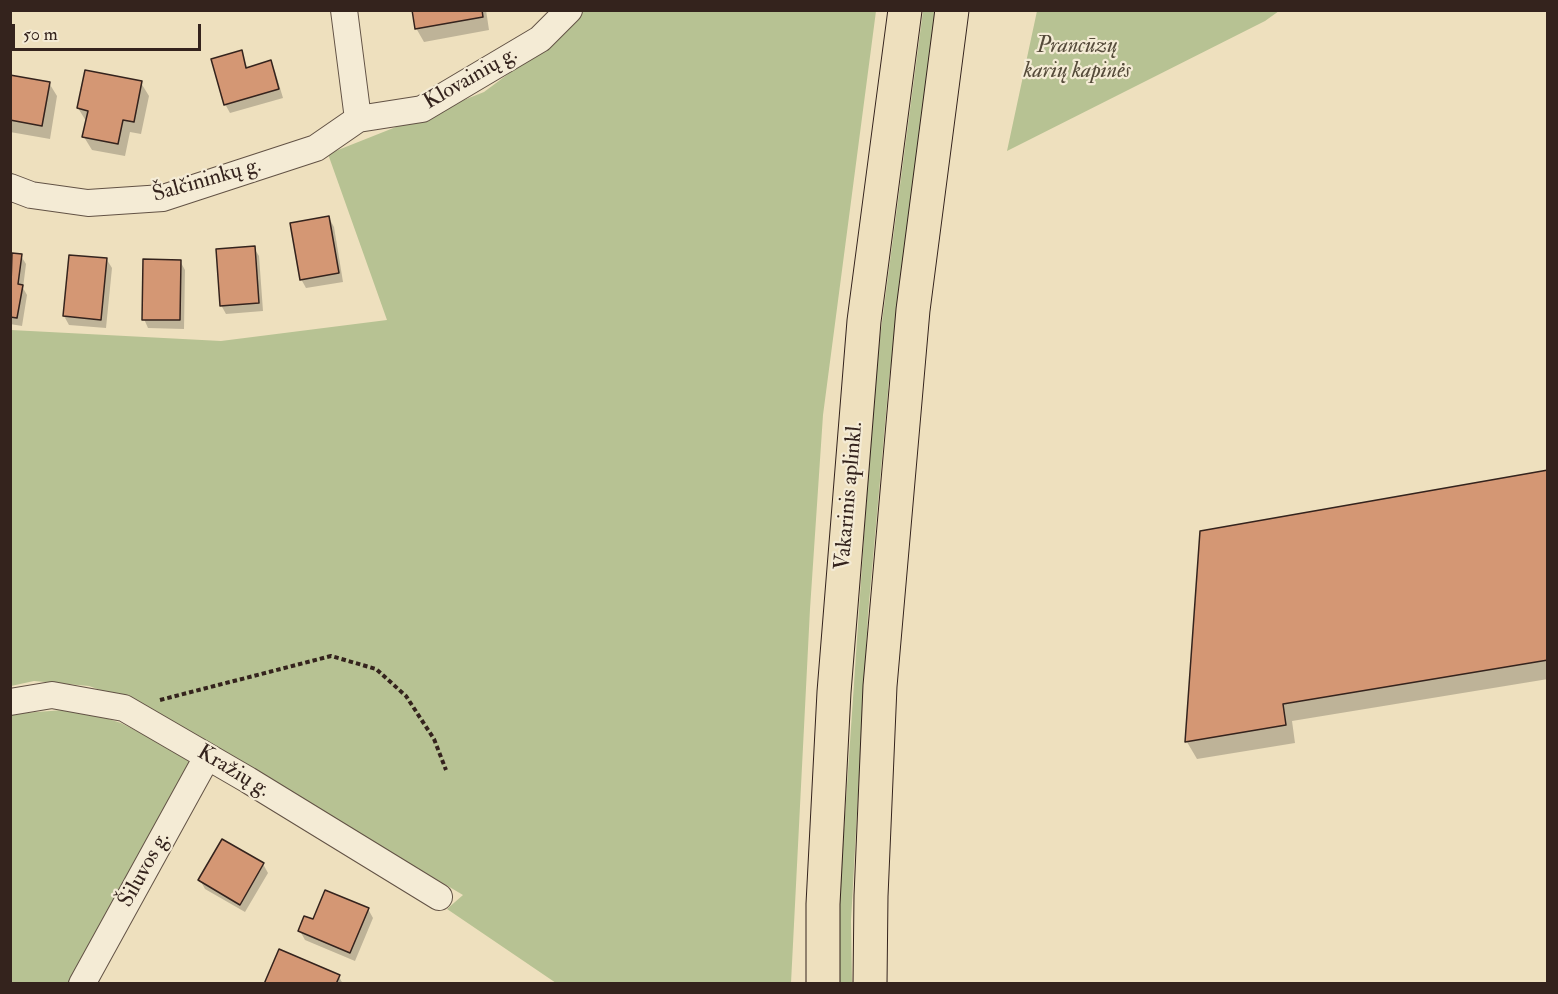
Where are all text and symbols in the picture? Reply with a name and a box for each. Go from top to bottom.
scale bar [15,12,204,50]
text: 50 m [23,23,58,46]
park label: Prancūzų karių kapinės [1023,34,1131,86]
street label: Klovainių g. [420,42,522,116]
street label: Šalčininkų g. [150,153,264,209]
street label: Vakarinis aplinkl. [830,421,870,571]
street label: Kražių g. [192,740,274,804]
street label: Šiluvos g. [114,828,176,912]

